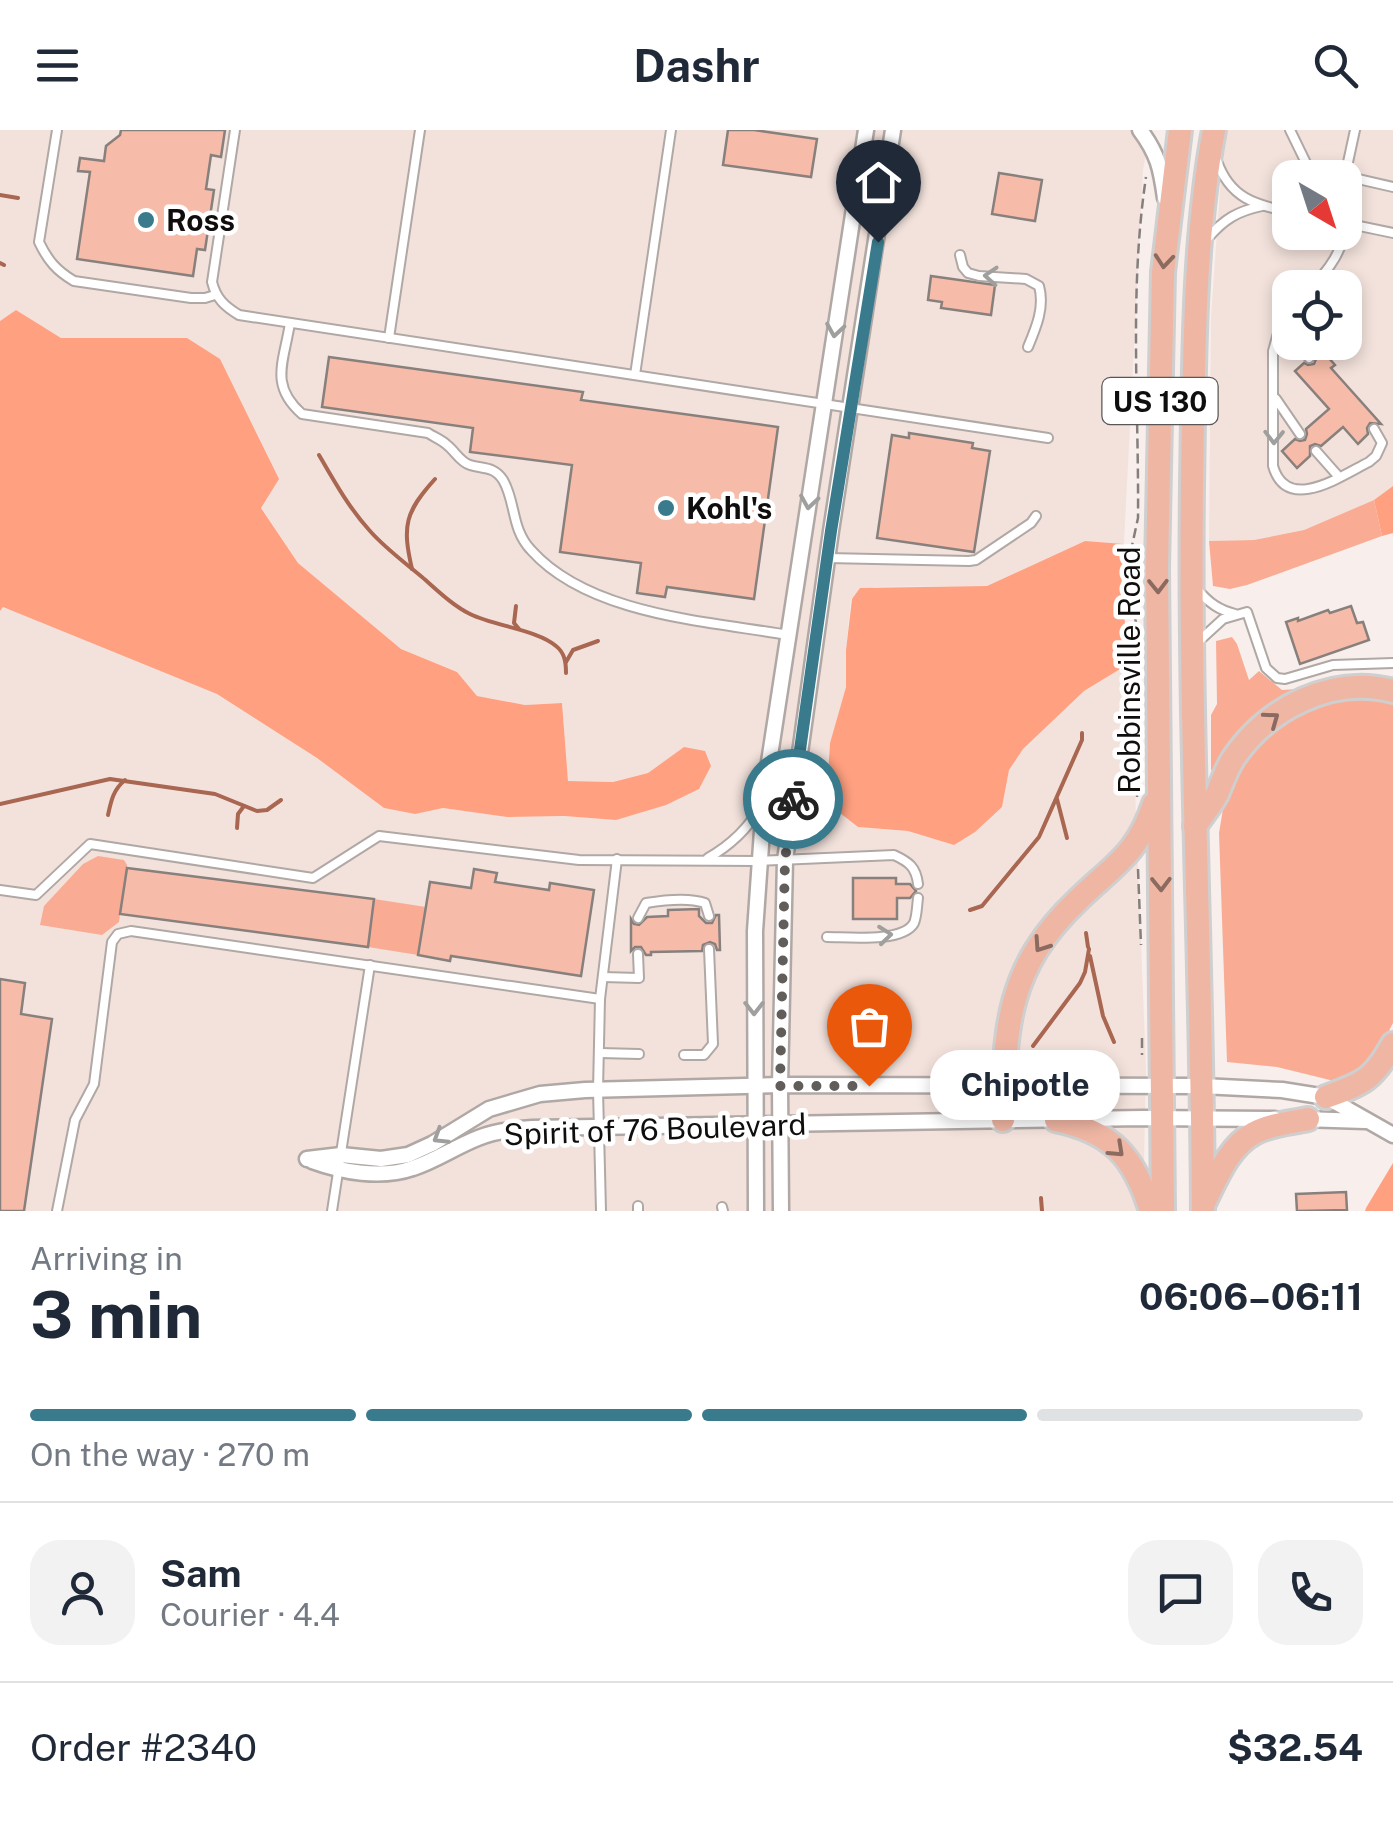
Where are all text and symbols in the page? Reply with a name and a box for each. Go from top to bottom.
icon: menu [30,38,85,93]
icon: search [1308,38,1363,93]
text: Dashr [633,39,760,92]
pin [836,140,921,243]
icon: home [851,155,906,210]
north arrow [1272,160,1362,250]
map controls [1272,160,1362,360]
place label: Ross [166,202,235,238]
marker: Ross [135,209,157,231]
one-way arrow [1154,254,1176,270]
one-way arrow [983,266,999,287]
button: locate [1272,270,1362,360]
one-way arrow [826,322,847,339]
road number: US 130 [1102,378,1218,424]
one-way arrow [1263,429,1284,445]
place label: Kohl's [686,490,772,526]
one-way arrow [799,493,820,510]
marker: Kohl's [655,497,677,519]
street label: Robbinsville Road [1111,546,1147,794]
one-way arrow [1147,579,1168,595]
one-way arrow [1261,713,1280,732]
courier [743,749,843,849]
icon: bike [766,772,821,827]
one-way arrow [1150,876,1172,892]
one-way arrow [877,925,893,946]
one-way arrow [1035,934,1053,953]
pin [827,984,912,1087]
icon: bag [842,999,897,1054]
one-way arrow [743,1002,765,1017]
callout: Chipotle [929,1051,1119,1121]
text: Chipotle [960,1066,1090,1103]
street label: Spirit of 76 Boulevard [503,1106,807,1152]
one-way arrow [433,1125,451,1144]
one-way arrow [1106,1139,1124,1157]
text: Arriving in [30,1240,183,1277]
text: 06:06–06:11 [1139,1274,1363,1319]
text: 3 min [30,1276,202,1353]
text: On the way · 270 m [30,1436,310,1473]
button: person [30,1540,135,1645]
button: chat [1128,1540,1233,1645]
button: phone [1258,1540,1363,1645]
text: Sam [160,1551,242,1596]
text: Courier · 4.4 [160,1596,340,1633]
text: Order #2340 [30,1725,257,1770]
text: $32.54 [1227,1725,1363,1770]

